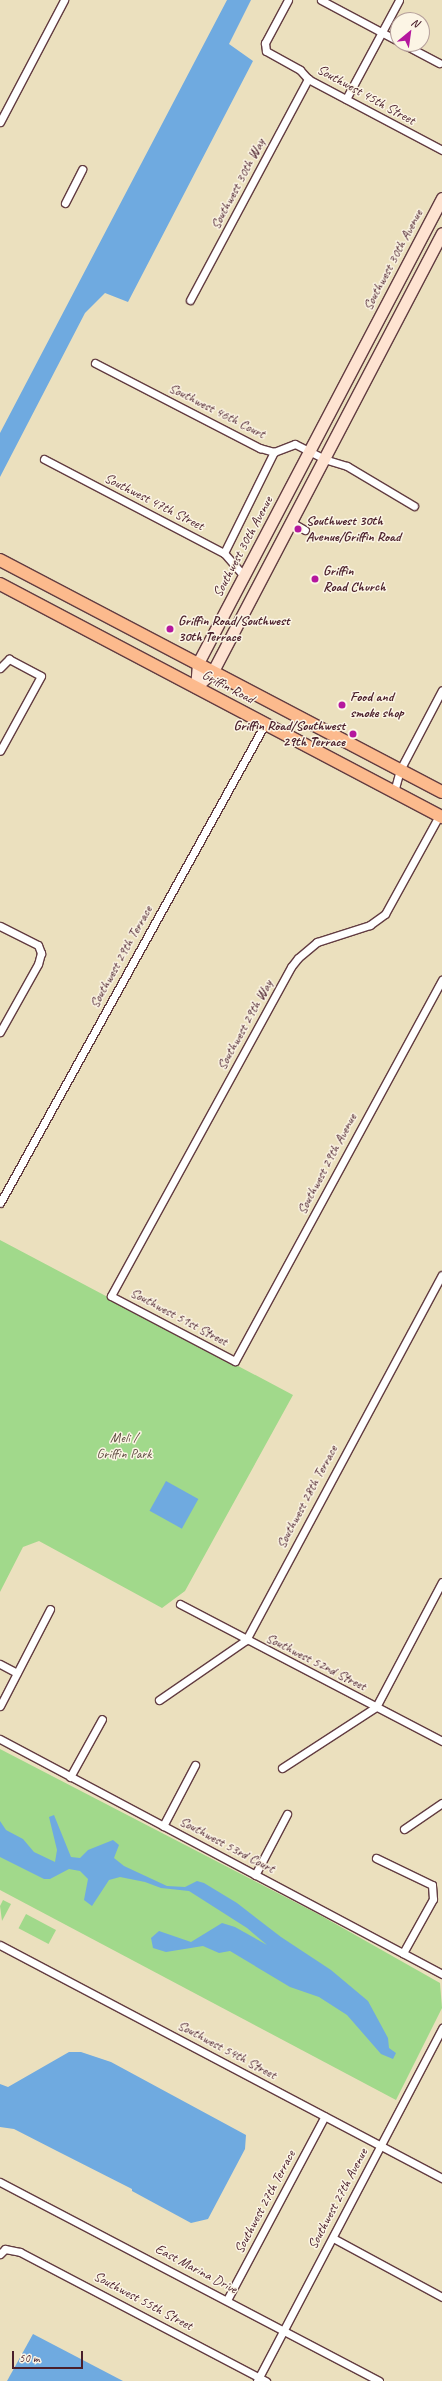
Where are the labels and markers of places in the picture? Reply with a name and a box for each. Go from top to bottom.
place label: Southwest 30th Avenue/Griffin Road [306,513,401,546]
marker: Southwest 30th Avenue/Griffin Road [293,524,303,534]
place label: Griffin Road Church [323,563,386,596]
marker: Griffin Road Church [310,574,320,584]
place label: Griffin Road/Southwest 30th Terrace [178,613,290,646]
marker: Griffin Road/Southwest 30th Terrace [165,624,175,634]
place label: Food and smoke shop [350,689,404,722]
marker: Food and smoke shop [337,700,347,710]
place label: Griffin Road/Southwest 29th Terrace [233,718,345,750]
marker: Griffin Road/Southwest 29th Terrace [348,729,358,739]

